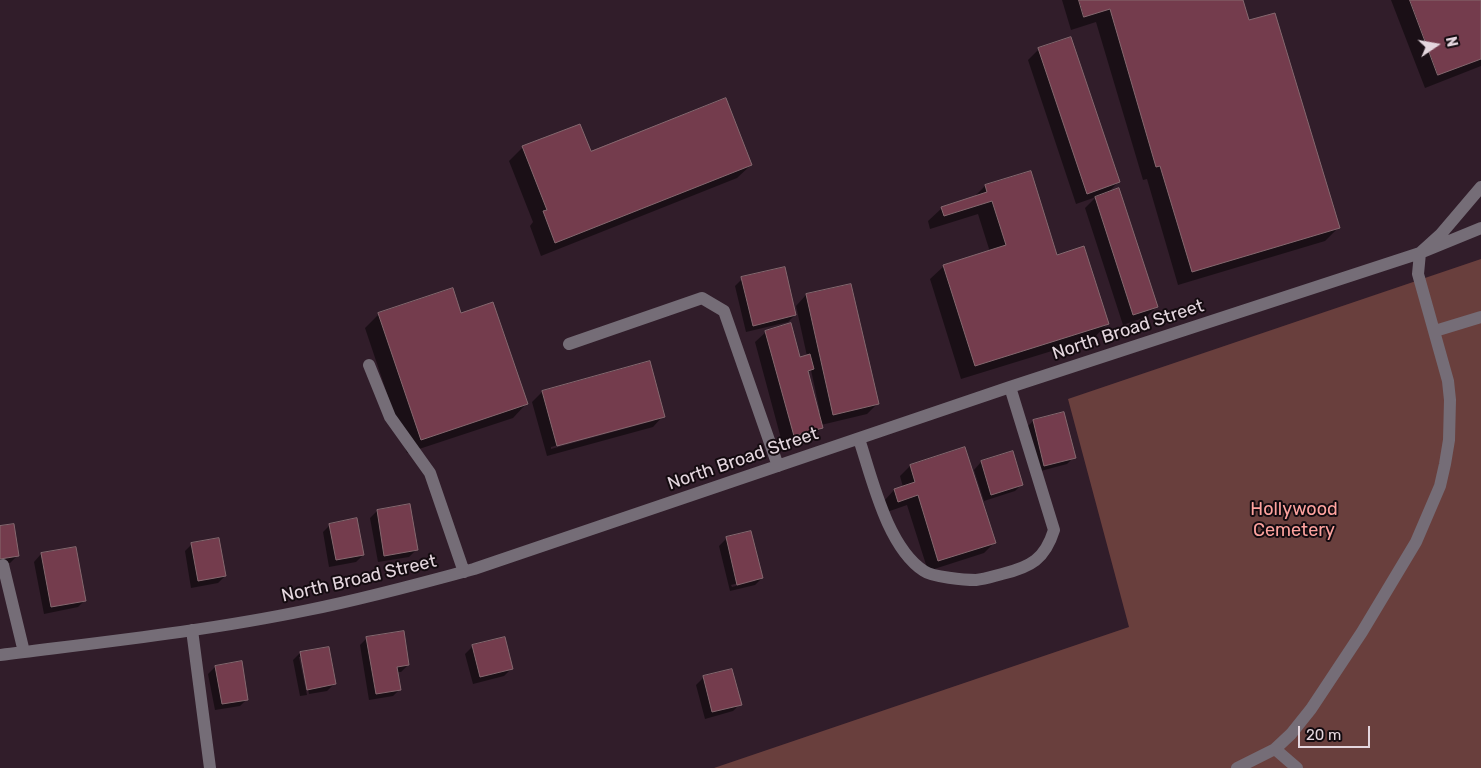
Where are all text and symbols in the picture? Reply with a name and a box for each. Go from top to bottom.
north arrow [1411,20,1461,70]
text: N [1442,35,1461,48]
street label: North Broad Street [1049,295,1207,365]
street label: North Broad Street [665,423,821,495]
park label: Hollywood Cemetery [1250,499,1338,542]
street label: North Broad Street [279,551,439,607]
scale bar [1301,716,1374,748]
text: 20 m [1306,726,1341,744]

